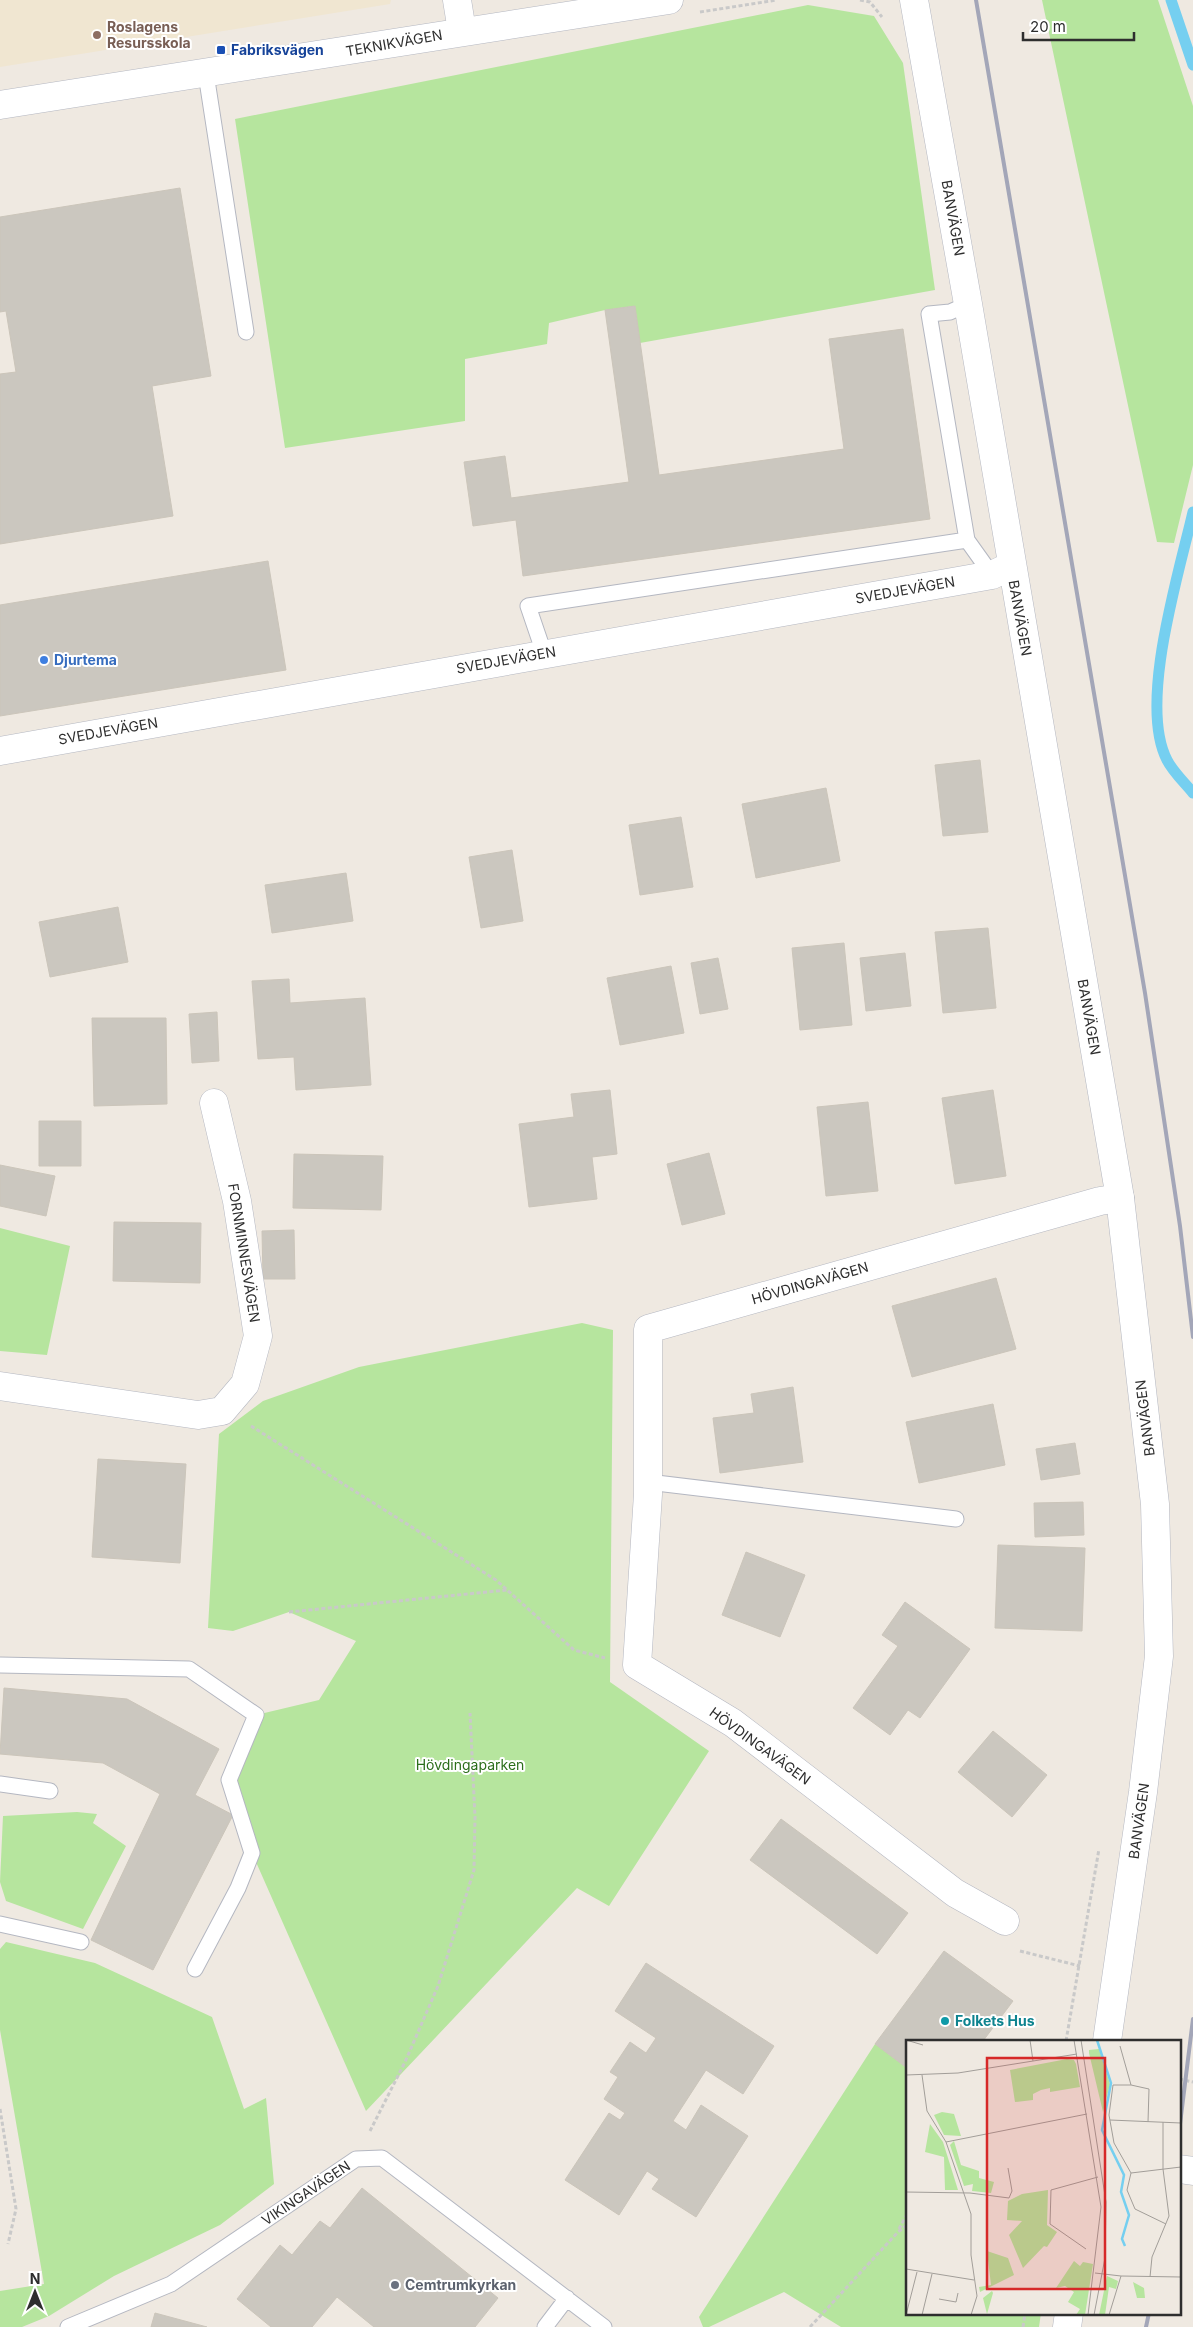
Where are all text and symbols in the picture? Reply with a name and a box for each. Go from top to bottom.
scale bar [1023,10,1134,42]
text: 20 m [1030,17,1066,36]
place label: Roslagens Resursskola [107,18,191,51]
street label: TEKNIKVÄGEN [344,26,444,59]
marker: Roslagens Resursskola [91,29,103,41]
place label: Fabriksvägen [231,41,324,58]
marker: Fabriksvägen [215,44,227,56]
street label: BANVÄGEN [938,179,969,257]
street label: SVEDJEVÄGEN [854,572,956,607]
street label: BANVÄGEN [1005,579,1036,657]
street label: SVEDJEVÄGEN [455,642,557,677]
place label: Djurtema [54,651,117,668]
marker: Djurtema [38,654,50,666]
street label: SVEDJEVÄGEN [57,713,159,748]
street label: BANVÄGEN [1074,978,1105,1056]
street label: FORNMINNESVÄGEN [225,1182,264,1324]
street label: HÖVDINGAVÄGEN [749,1258,870,1307]
street label: BANVÄGEN [1131,1379,1158,1457]
street label: HÖVDINGAVÄGEN [706,1703,814,1788]
park label: Hövdingaparken [416,1756,524,1773]
street label: BANVÄGEN [1125,1782,1152,1860]
place label: Folkets Hus [955,2012,1035,2029]
marker: Folkets Hus [939,2015,951,2027]
inset map [906,2040,1180,2314]
street label: VIKINGAVÄGEN [258,2157,353,2229]
north arrow [10,2267,60,2317]
text: N [30,2270,40,2287]
place label: Cemtrumkyrkan [405,2276,516,2293]
marker: Cemtrumkyrkan [389,2279,401,2291]

